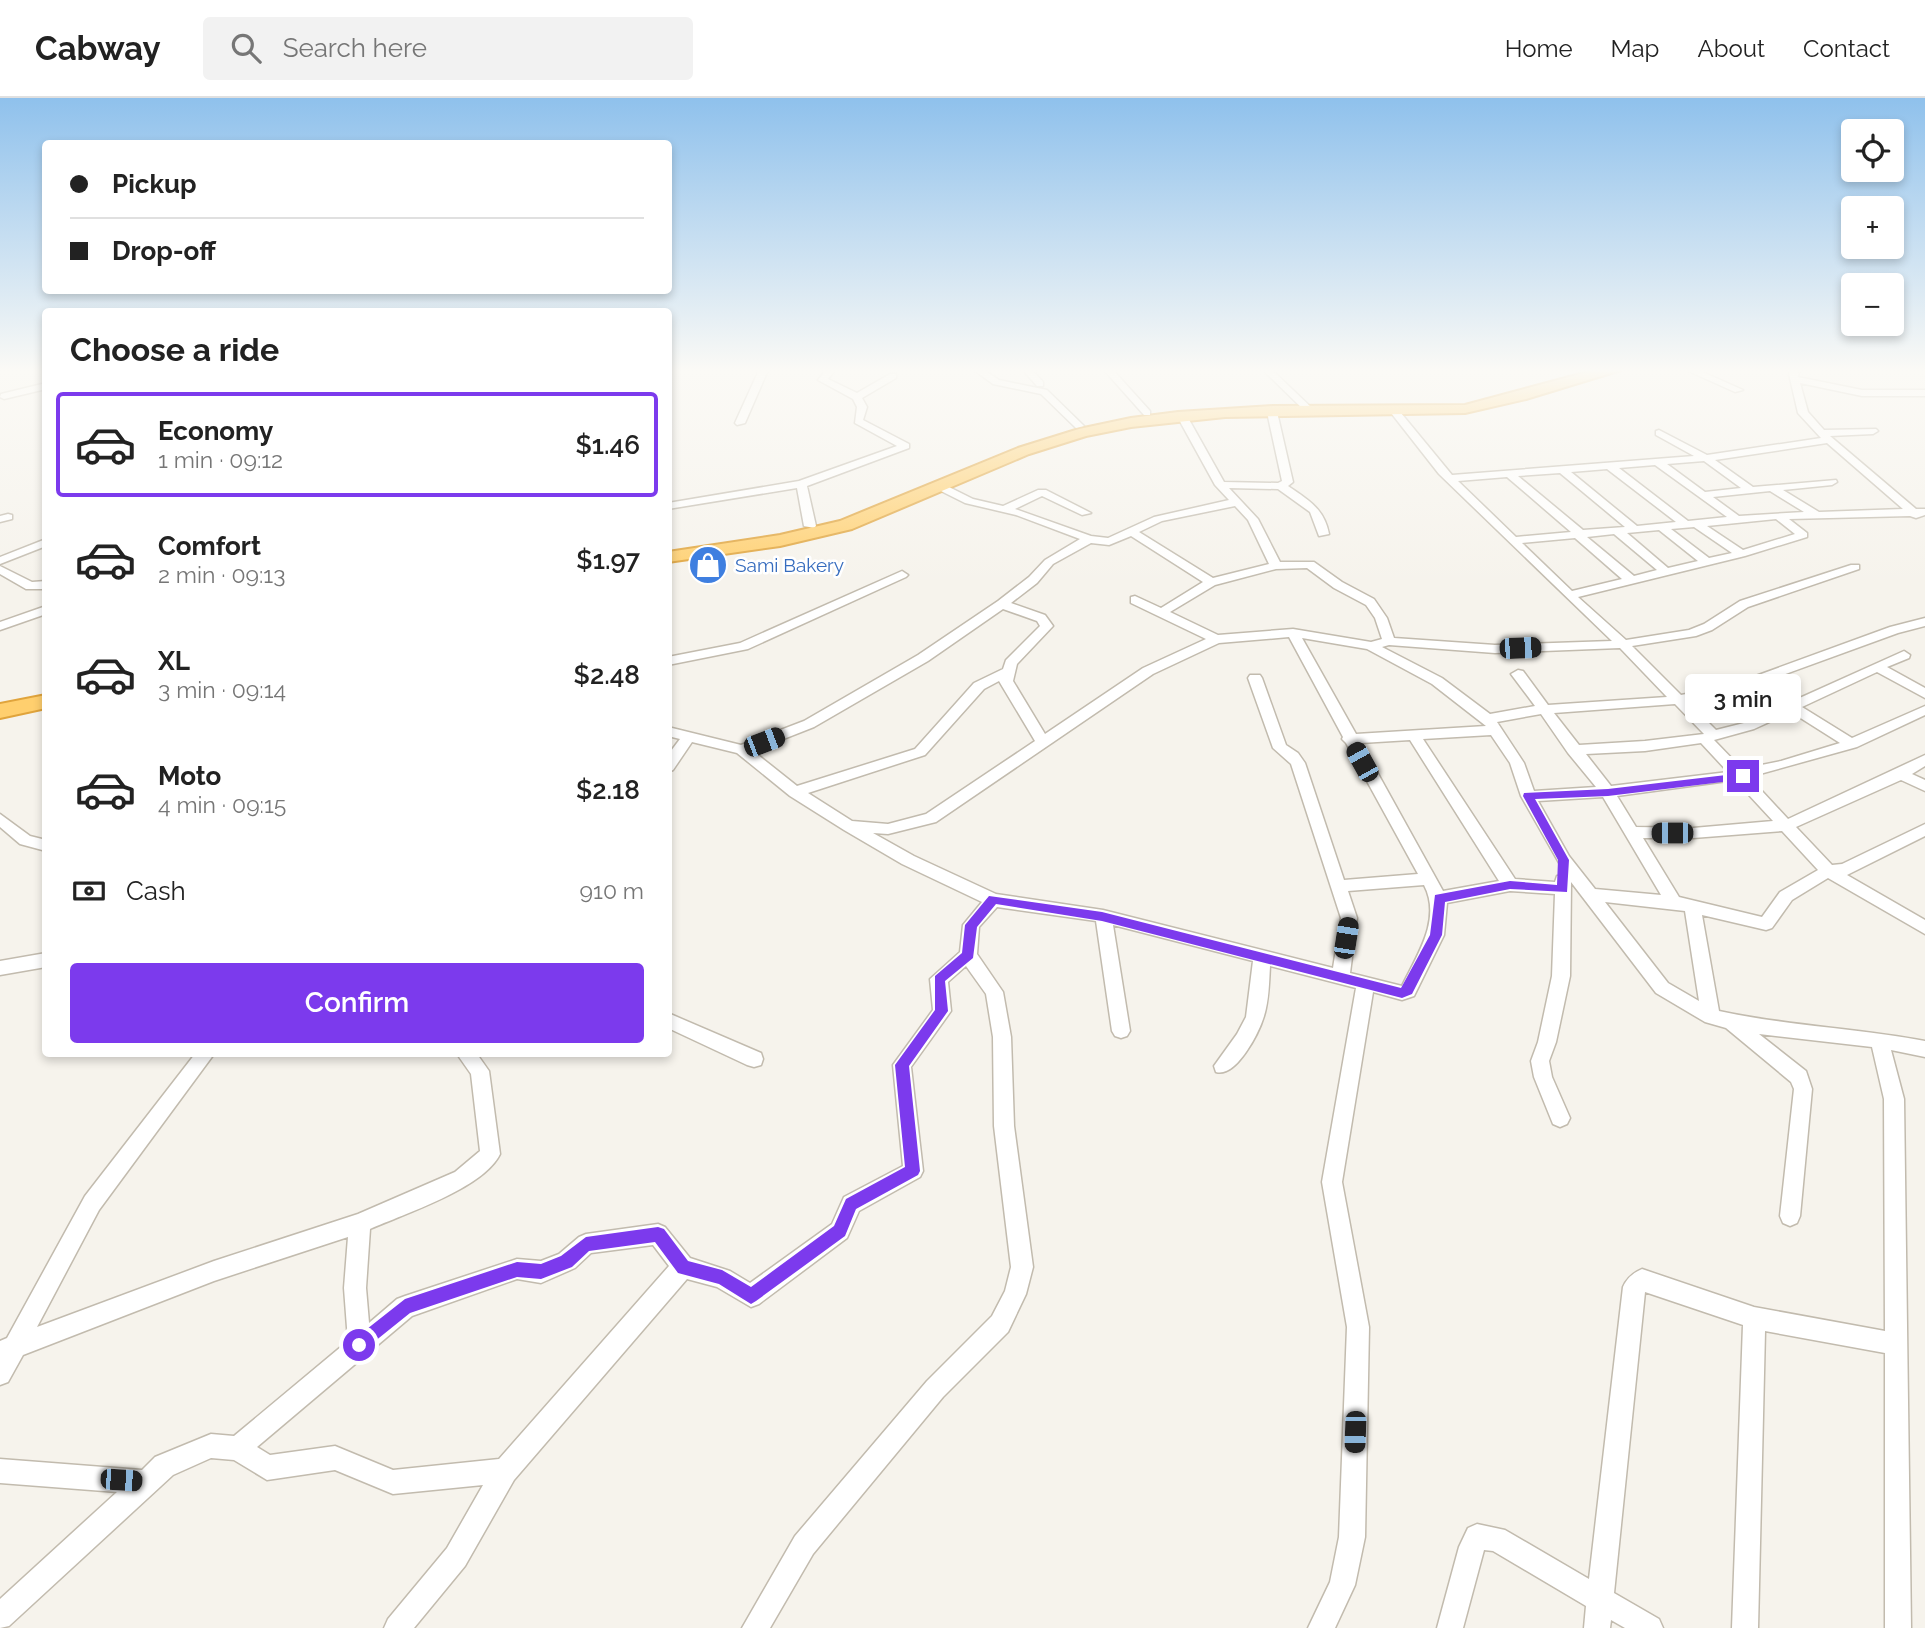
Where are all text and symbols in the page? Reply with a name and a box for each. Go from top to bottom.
search box [203,17,693,80]
text: Cabway [35,29,161,68]
icon: search [227,29,265,67]
text: Search here [283,33,427,63]
text: Home [1505,34,1573,63]
text: Map [1611,34,1659,63]
text: About [1697,34,1765,63]
text: Contact [1803,34,1890,63]
map controls [1841,119,1904,336]
button: locate [1841,119,1904,182]
text: Pickup [112,169,197,199]
button: + [1841,196,1904,259]
text: Drop-off [112,236,216,266]
button: − [1841,273,1904,336]
text: Choose a ride [70,331,279,368]
icon: car [74,413,137,476]
text: Economy [158,416,273,446]
text: $1.46 [575,430,640,460]
text: 1 min · 09:12 [158,446,283,473]
icon: car [74,528,137,591]
text: Comfort [158,531,261,561]
shop icon: Sami Bakery [687,544,729,586]
text: $1.97 [576,545,640,575]
place label: Sami Bakery [735,554,844,576]
text: 2 min · 09:13 [158,561,286,588]
car [1499,637,1542,659]
icon: car [74,643,137,706]
text: XL [158,646,190,676]
text: $2.48 [574,660,640,690]
callout: 3 min [1685,674,1801,724]
text: 3 min · 09:14 [158,676,286,703]
text: 3 min [1714,685,1772,712]
car [741,725,788,759]
car [1343,739,1382,785]
icon: car [74,758,137,821]
route end [1727,760,1759,792]
text: Moto [158,761,221,791]
text: $2.18 [576,775,640,805]
text: 4 min · 09:15 [158,791,286,818]
car [1652,823,1694,844]
icon: cash [70,872,108,910]
text: Cash [126,876,186,906]
text: 910 m [580,877,644,904]
car [1333,916,1360,960]
button: Confirm [70,963,644,1043]
route start [343,1329,375,1361]
car [1344,1411,1367,1453]
car [100,1468,143,1492]

